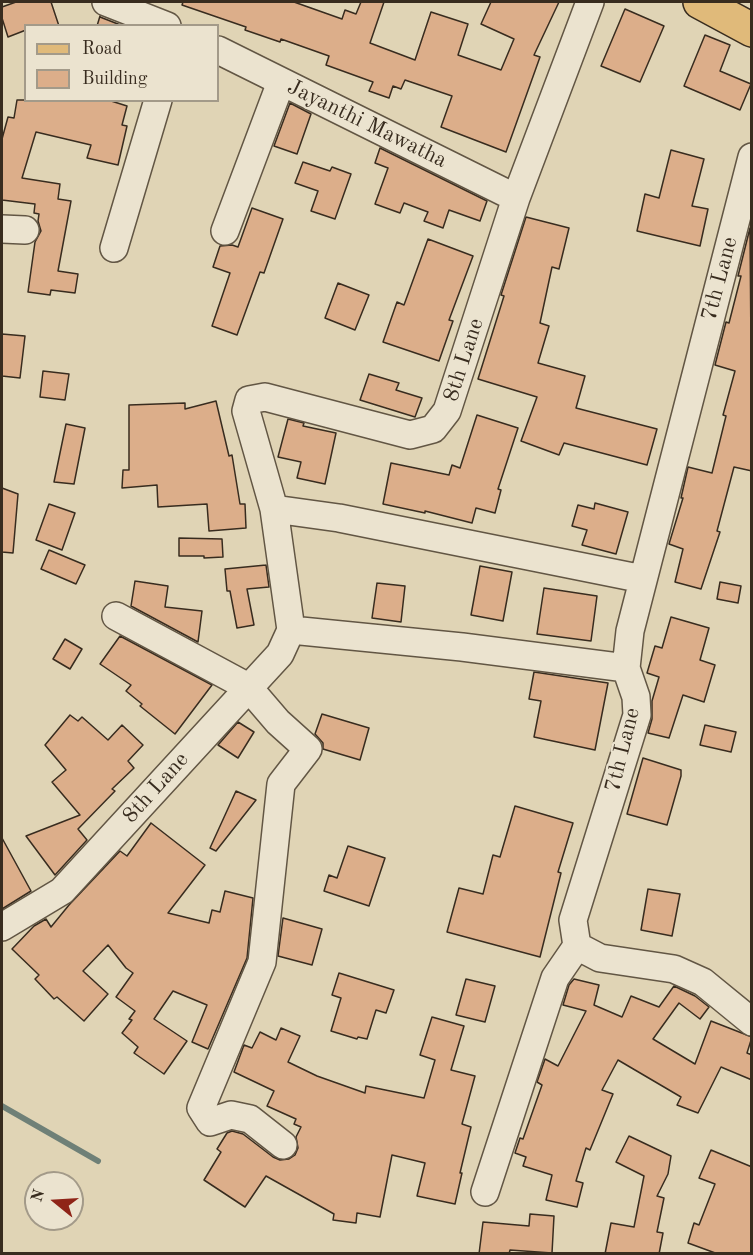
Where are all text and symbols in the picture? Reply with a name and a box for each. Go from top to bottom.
legend [24,24,219,102]
text: Road [82,40,122,58]
text: Building [82,70,147,88]
street label: Jayanthi Mawatha [283,74,451,174]
street label: 7th Lane [696,234,744,324]
street label: 8th Lane [438,315,490,405]
street label: 7th Lane [600,705,646,795]
street label: 8th Lane [117,747,195,829]
north arrow [24,1171,84,1231]
text: N [29,1188,48,1204]

